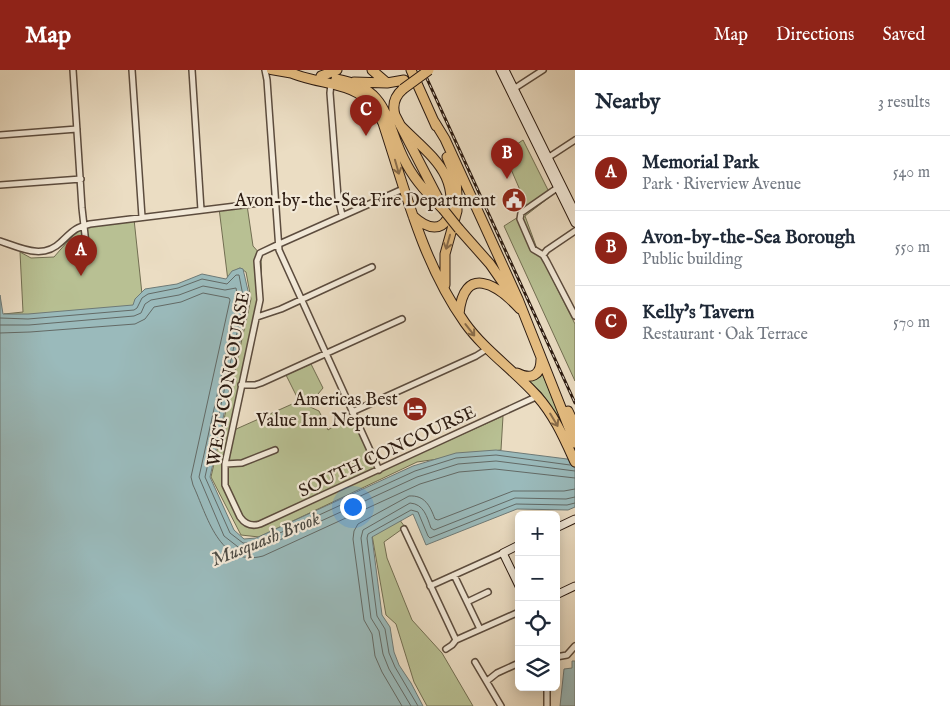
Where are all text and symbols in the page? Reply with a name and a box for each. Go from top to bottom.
text: Map [25,20,71,51]
text: Map [714,24,748,47]
text: Directions [776,24,854,47]
text: Saved [882,24,925,47]
text: Nearby [595,89,660,116]
text: 3 results [878,93,930,113]
pin: C [350,95,382,136]
pin: B [491,138,523,179]
text: Memorial Park [642,151,759,175]
one-way arrow [392,159,402,175]
text: A [606,163,616,183]
text: 540 m [893,163,930,183]
text: Park · Riverview Avenue [642,175,801,195]
public building icon: Avon-by-the-Sea Fire Department [501,187,527,213]
place label: Avon-by-the-Sea Fire Department [234,190,496,213]
text: Avon-by-the-Sea Borough [642,226,855,250]
one-way arrow [443,234,453,250]
pin: A [65,235,97,276]
text: B [606,238,616,258]
text: 550 m [895,238,930,258]
text: Public building [642,250,742,270]
street label: WEST CONCOURSE [203,290,256,468]
text: Kelly's Tavern [642,301,754,325]
text: C [605,313,617,333]
text: 570 m [893,313,930,333]
one-way arrow [465,323,475,337]
text: Restaurant · Oak Terrace [642,325,808,345]
place label: Americas Best Value Inn Neptune [255,389,398,433]
hotel icon: Americas Best Value Inn Neptune [402,396,428,422]
street label: SOUTH CONCOURSE [295,401,480,504]
one-way arrow [550,412,560,426]
your location [340,494,366,520]
water label: Musquash Brook [208,507,324,573]
map controls [515,511,560,691]
button: + [515,511,560,556]
button: − [515,556,560,601]
button: locate [515,601,560,646]
button: layers [515,646,560,691]

